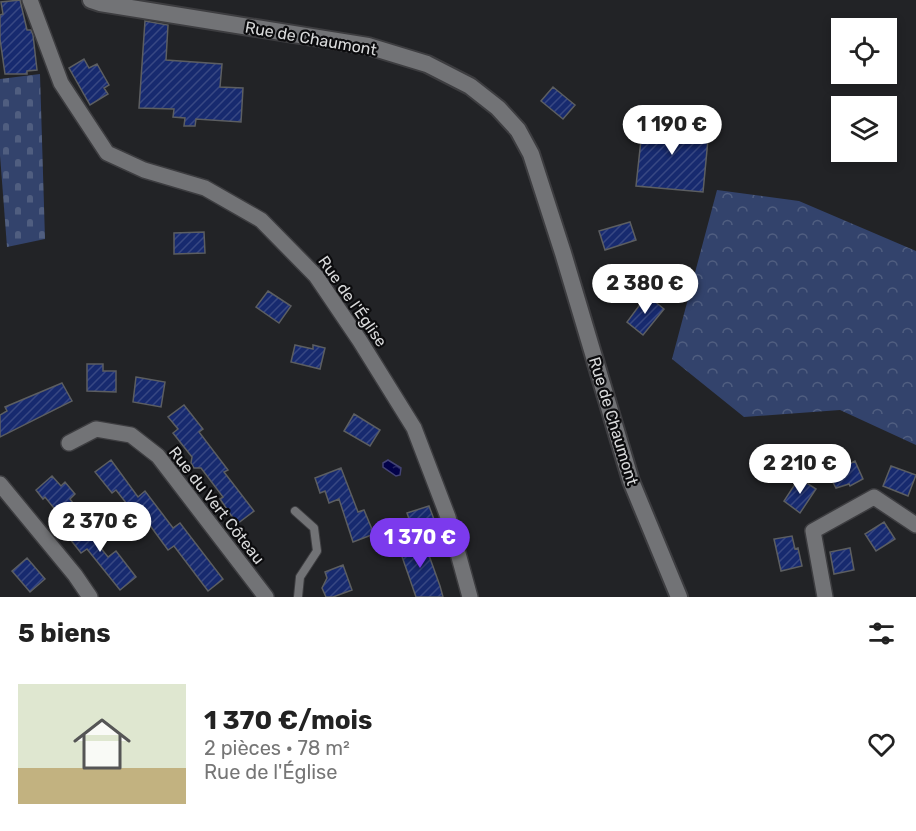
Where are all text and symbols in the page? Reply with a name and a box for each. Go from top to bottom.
street label: Rue de Chaumont [244,18,378,59]
map controls [831,18,897,162]
button: locate [831,18,897,84]
button: layers [831,96,897,162]
pin: 1 190 € [617,105,727,156]
text: 1 190 € [637,112,707,136]
street label: Rue de l'Église [314,252,391,351]
pin: 2 380 € [590,264,700,315]
text: 2 380 € [606,271,684,295]
street label: Rue de Chaumont [585,355,642,488]
street label: Rue du Vert Côteau [165,443,268,568]
pin: 2 210 € [745,444,855,495]
text: 2 210 € [763,451,837,475]
pin: 2 370 € [45,502,155,553]
text: 2 370 € [62,509,138,533]
pin: 1 370 € [365,518,475,569]
text: 1 370 € [384,525,456,549]
icon: filters [865,617,898,650]
text: 5 biens [18,618,111,649]
text: 1 370 €/mois [204,705,372,736]
icon: home [66,708,138,780]
icon: heart [865,728,898,761]
text: 2 pièces · 78 m² [204,736,350,760]
text: Rue de l'Église [204,760,338,784]

